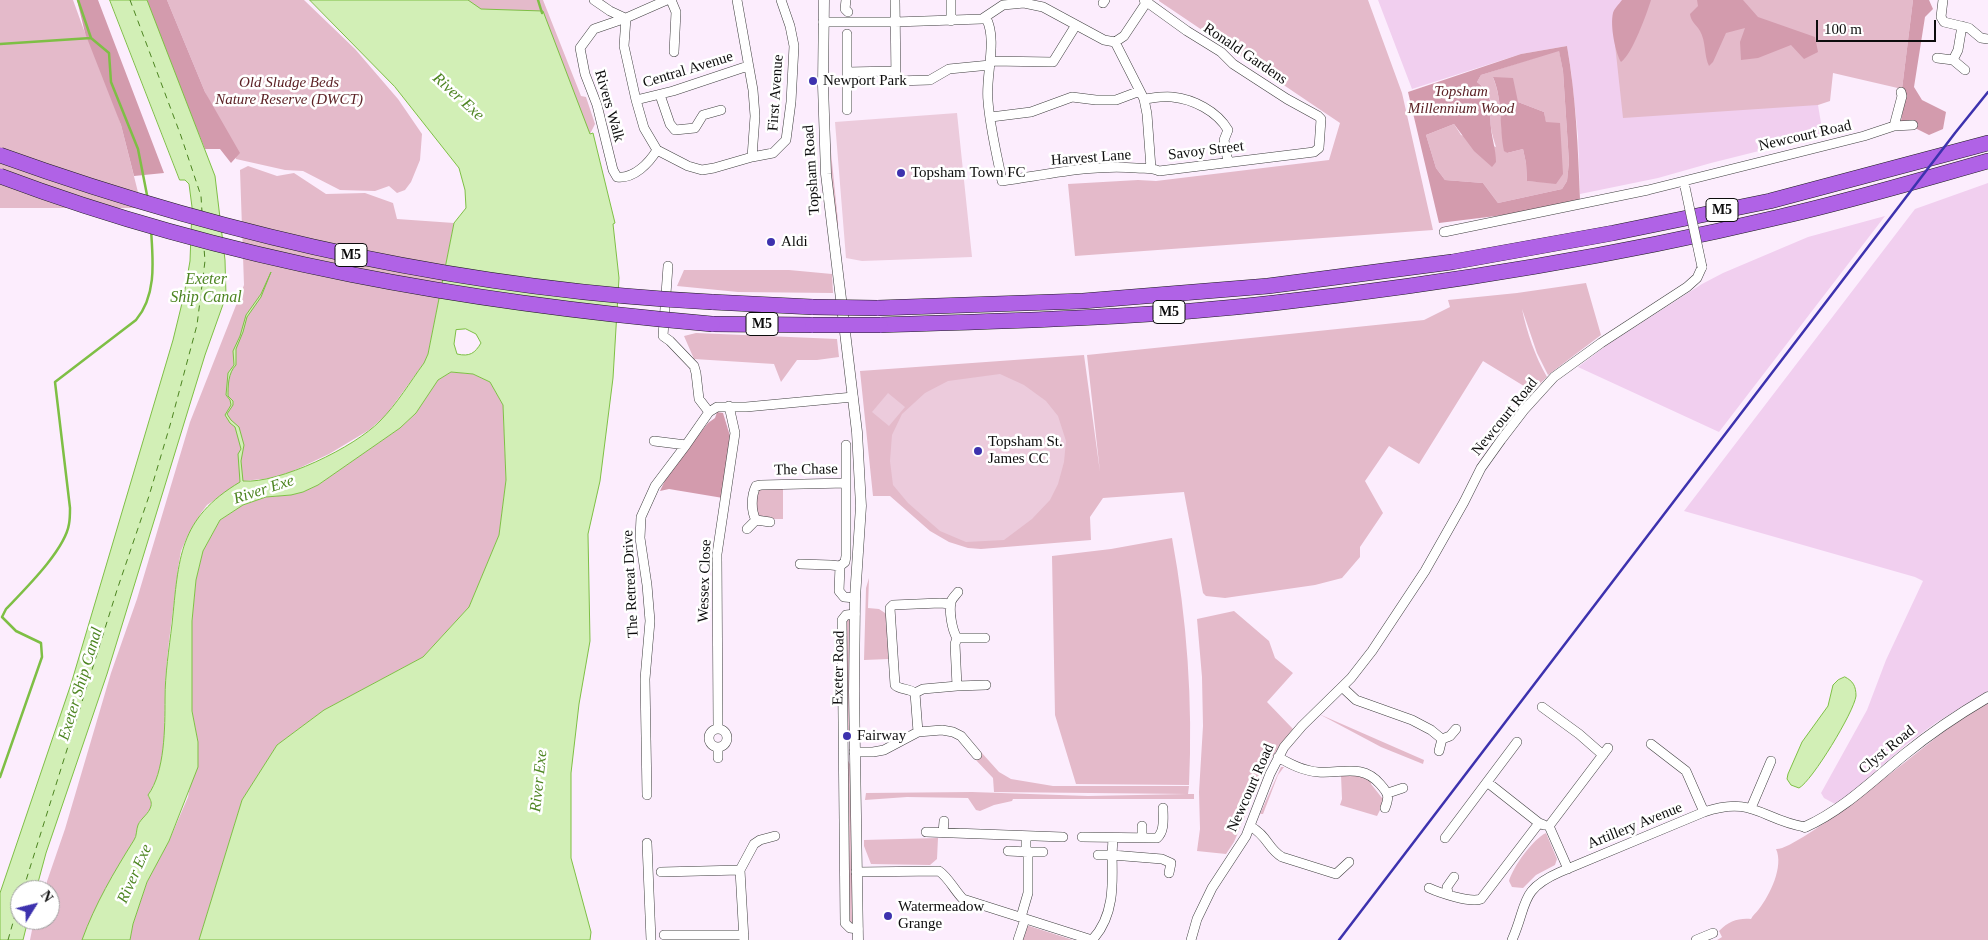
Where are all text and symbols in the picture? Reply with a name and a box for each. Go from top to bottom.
scale bar [1818,10,1938,42]
street label: Ronald Gardens [1200,19,1290,89]
text: 100 m [1824,21,1862,37]
street label: Central Avenue [641,48,735,92]
street label: First Avenue [764,54,788,132]
street label: Rivers Walk [590,68,628,144]
water label: River Exe [428,69,488,125]
place label: Newport Park [823,72,907,90]
park label: Old Sludge Beds Nature Reserve (DWCT) [215,74,363,109]
marker: Newport Park [807,75,819,87]
park label: Topsham Millennium Wood [1408,83,1514,118]
street label: Newcourt Road [1757,117,1853,155]
street label: Topsham Road [800,124,824,216]
street label: Savoy Street [1167,137,1245,165]
street label: Harvest Lane [1050,146,1132,170]
place label: Topsham Town FC [911,164,1026,182]
marker: Topsham Town FC [895,167,907,179]
road number: M5 [1706,198,1738,222]
place label: Aldi [781,233,808,251]
marker: Aldi [765,236,777,248]
road number: M5 [335,244,367,266]
water label: Exeter Ship Canal [170,270,242,308]
road number: M5 [1153,300,1185,324]
road number: M5 [746,312,778,336]
street label: Newcourt Road [1468,375,1542,459]
place label: Topsham St. James CC [988,433,1063,468]
marker: Topsham St. James CC [972,445,984,457]
street label: The Chase [774,460,838,480]
water label: River Exe [231,471,297,509]
street label: The Retreat Drive [619,529,643,639]
street label: Wessex Close [695,539,715,623]
water label: Exeter Ship Canal [55,625,107,743]
street label: Exeter Road [829,631,849,705]
street label: Clyst Road [1855,722,1919,778]
place label: Fairway [857,727,906,745]
marker: Fairway [841,730,853,742]
street label: Newcourt Road [1224,741,1278,835]
water label: River Exe [526,749,552,813]
street label: Artillery Avenue [1585,799,1685,853]
water label: River Exe [113,841,157,907]
north arrow [10,880,60,930]
text: N [38,888,56,905]
place label: Watermeadow Grange [898,898,984,933]
marker: Watermeadow Grange [882,910,894,922]

